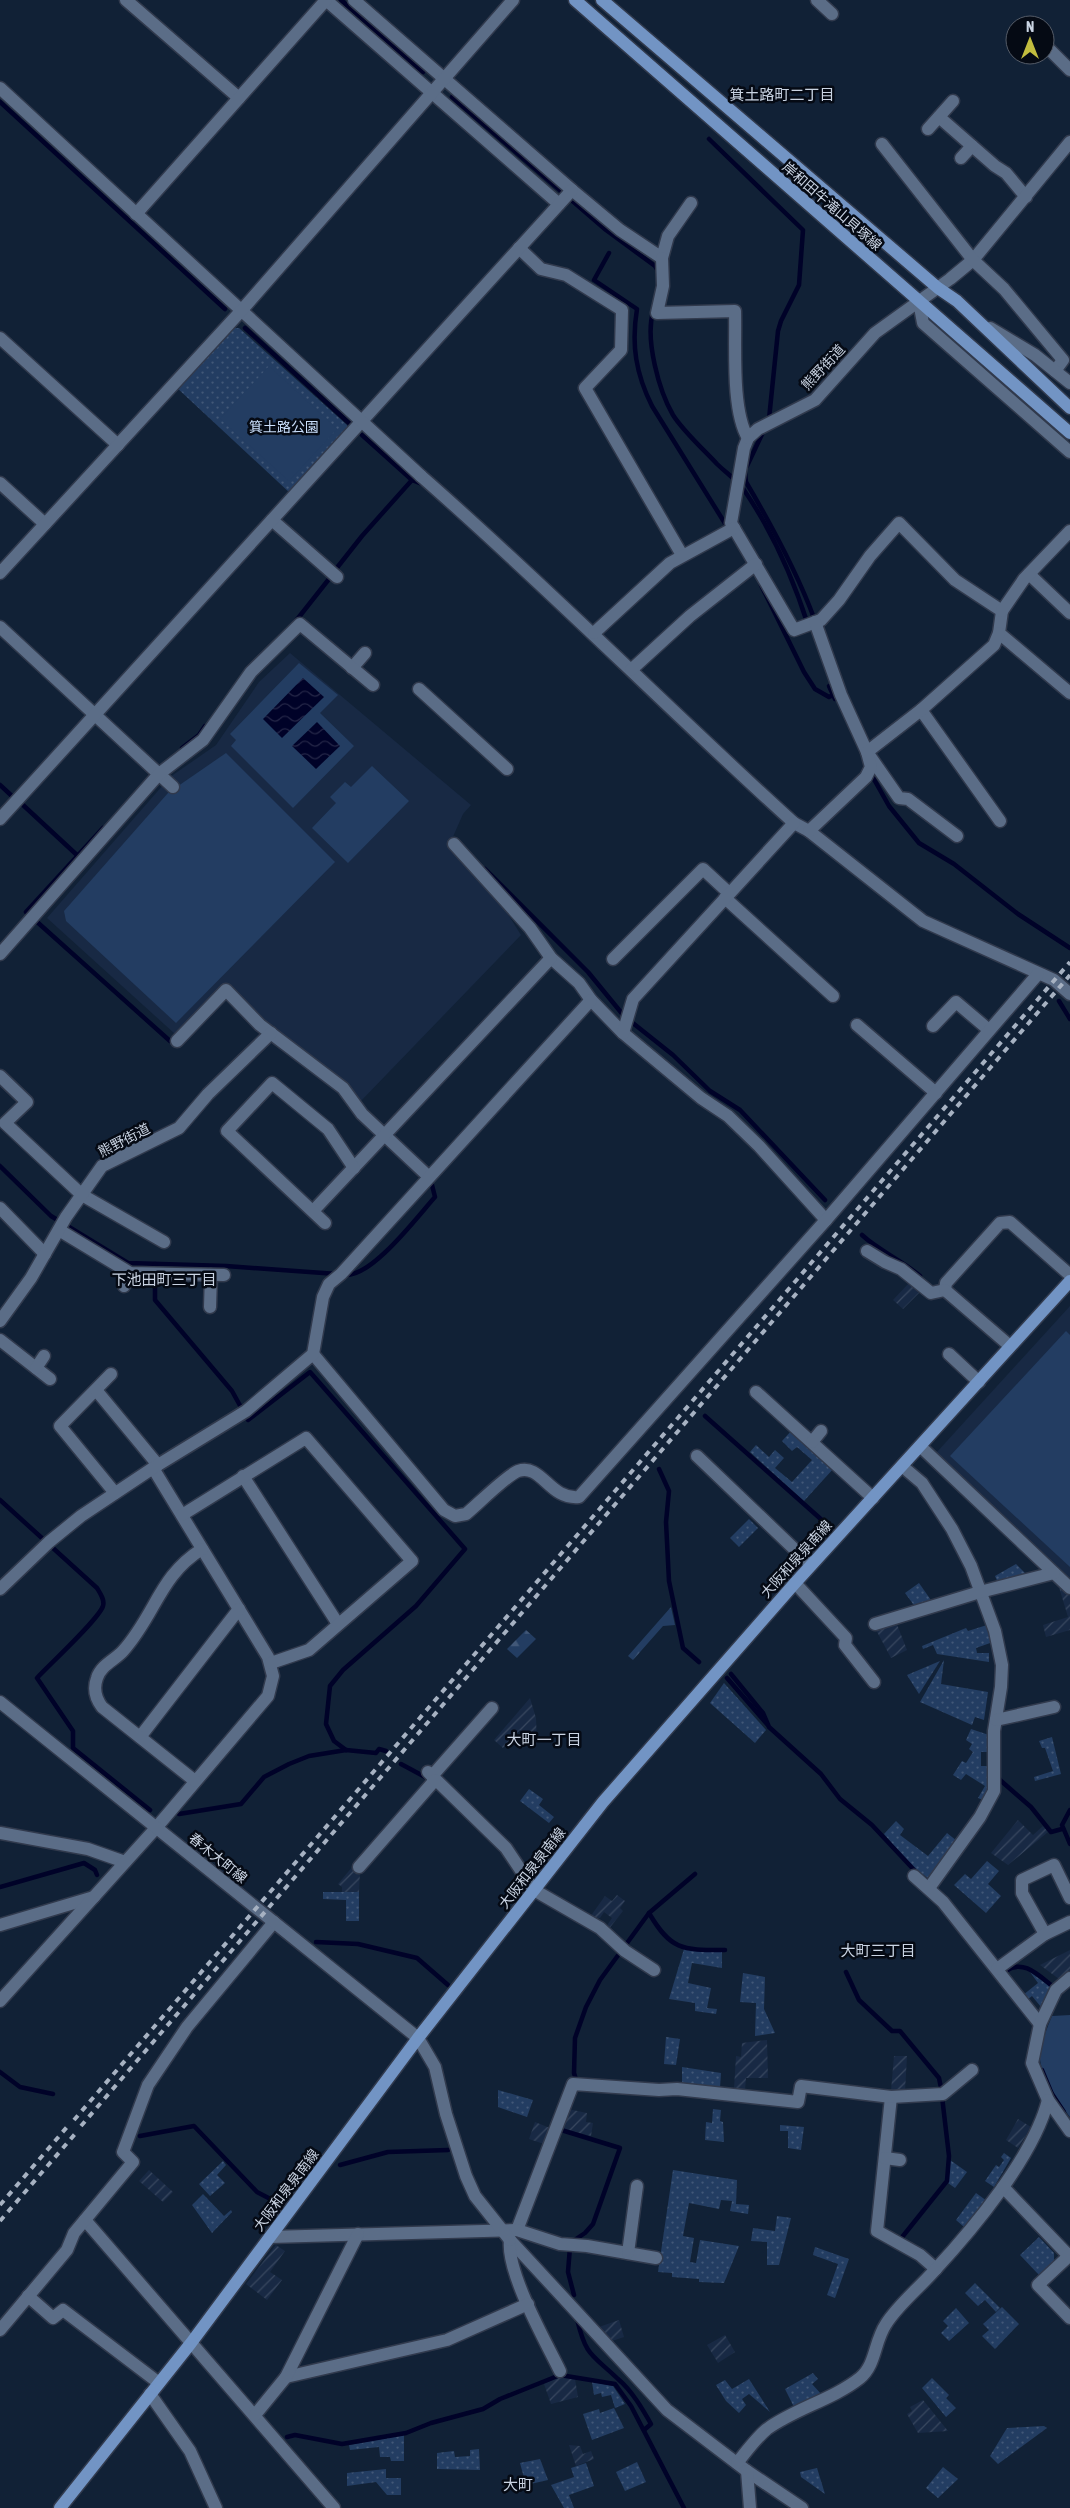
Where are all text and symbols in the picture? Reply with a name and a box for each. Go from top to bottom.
north arrow [1005,15,1055,65]
text: N [1026,19,1034,35]
district label: 箕土路町二丁目 [729,86,835,103]
street label: 岸和田牛滝山貝塚線 [779,159,885,253]
street label: 熊野街道 [798,341,848,393]
park label: 箕土路公園 [249,419,319,435]
street label: 熊野街道 [95,1120,153,1160]
district label: 下池田町三丁目 [111,1271,217,1288]
street label: 大阪和泉泉南線 [757,1517,835,1601]
district label: 大町一丁目 [506,1731,582,1748]
street label: 大阪和泉泉南線 [496,1824,568,1912]
street label: 春木大町線 [186,1830,250,1886]
district label: 大町三丁目 [840,1942,916,1959]
street label: 大阪和泉泉南線 [250,2146,322,2234]
district label: 大町 [503,2476,533,2493]

